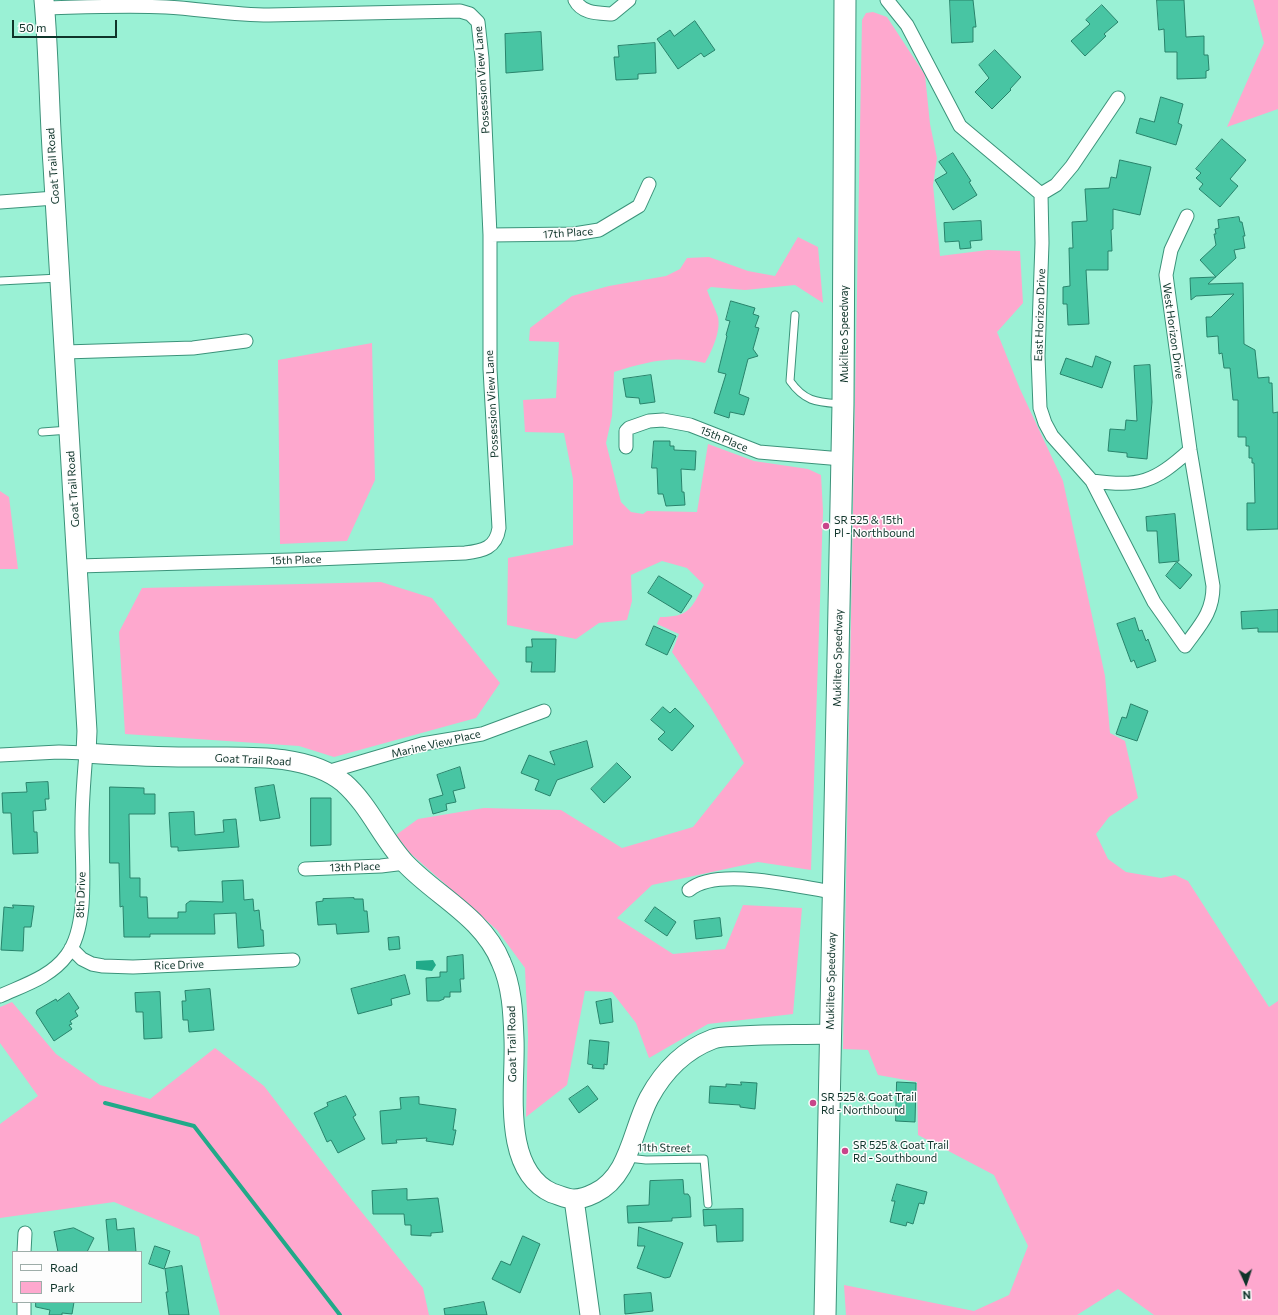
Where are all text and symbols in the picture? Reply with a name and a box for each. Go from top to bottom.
scale bar [14,12,119,38]
text: 50 m [19,20,47,34]
street label: Possession View Lane [472,26,492,134]
street label: Goat Trail Road [44,127,62,205]
street label: 17th Place [543,225,593,241]
street label: East Horizon Drive [1032,268,1048,362]
street label: West Horizon Drive [1160,282,1186,380]
street label: Mukilteo Speedway [837,285,851,383]
street label: Possession View Lane [483,350,501,458]
street label: 15th Place [698,423,750,455]
street label: Goat Trail Road [64,450,82,528]
place label: SR 525 & 15th Pl - Northbound [834,513,915,539]
marker: SR 525 & 15th Pl - Northbound [821,521,831,531]
street label: 15th Place [270,553,322,567]
street label: Mukilteo Speedway [831,609,845,707]
street label: Marine View Place [390,727,482,761]
street label: Goat Trail Road [214,751,292,769]
street label: 13th Place [329,860,381,874]
street label: 8th Drive [74,872,88,918]
street label: Mukilteo Speedway [824,932,838,1030]
street label: Rice Drive [154,958,204,972]
street label: Goat Trail Road [505,1006,519,1082]
place label: SR 525 & Goat Trail Rd - Northbound [821,1090,917,1116]
marker: SR 525 & Goat Trail Rd - Northbound [808,1098,818,1108]
place label: SR 525 & Goat Trail Rd - Southbound [853,1138,949,1164]
street label: 11th Street [637,1141,691,1155]
marker: SR 525 & Goat Trail Rd - Southbound [840,1146,850,1156]
legend [12,1251,142,1303]
text: Road [50,1260,78,1274]
north arrow [1226,1263,1266,1303]
text: Park [50,1280,75,1294]
text: N [1242,1289,1251,1302]

